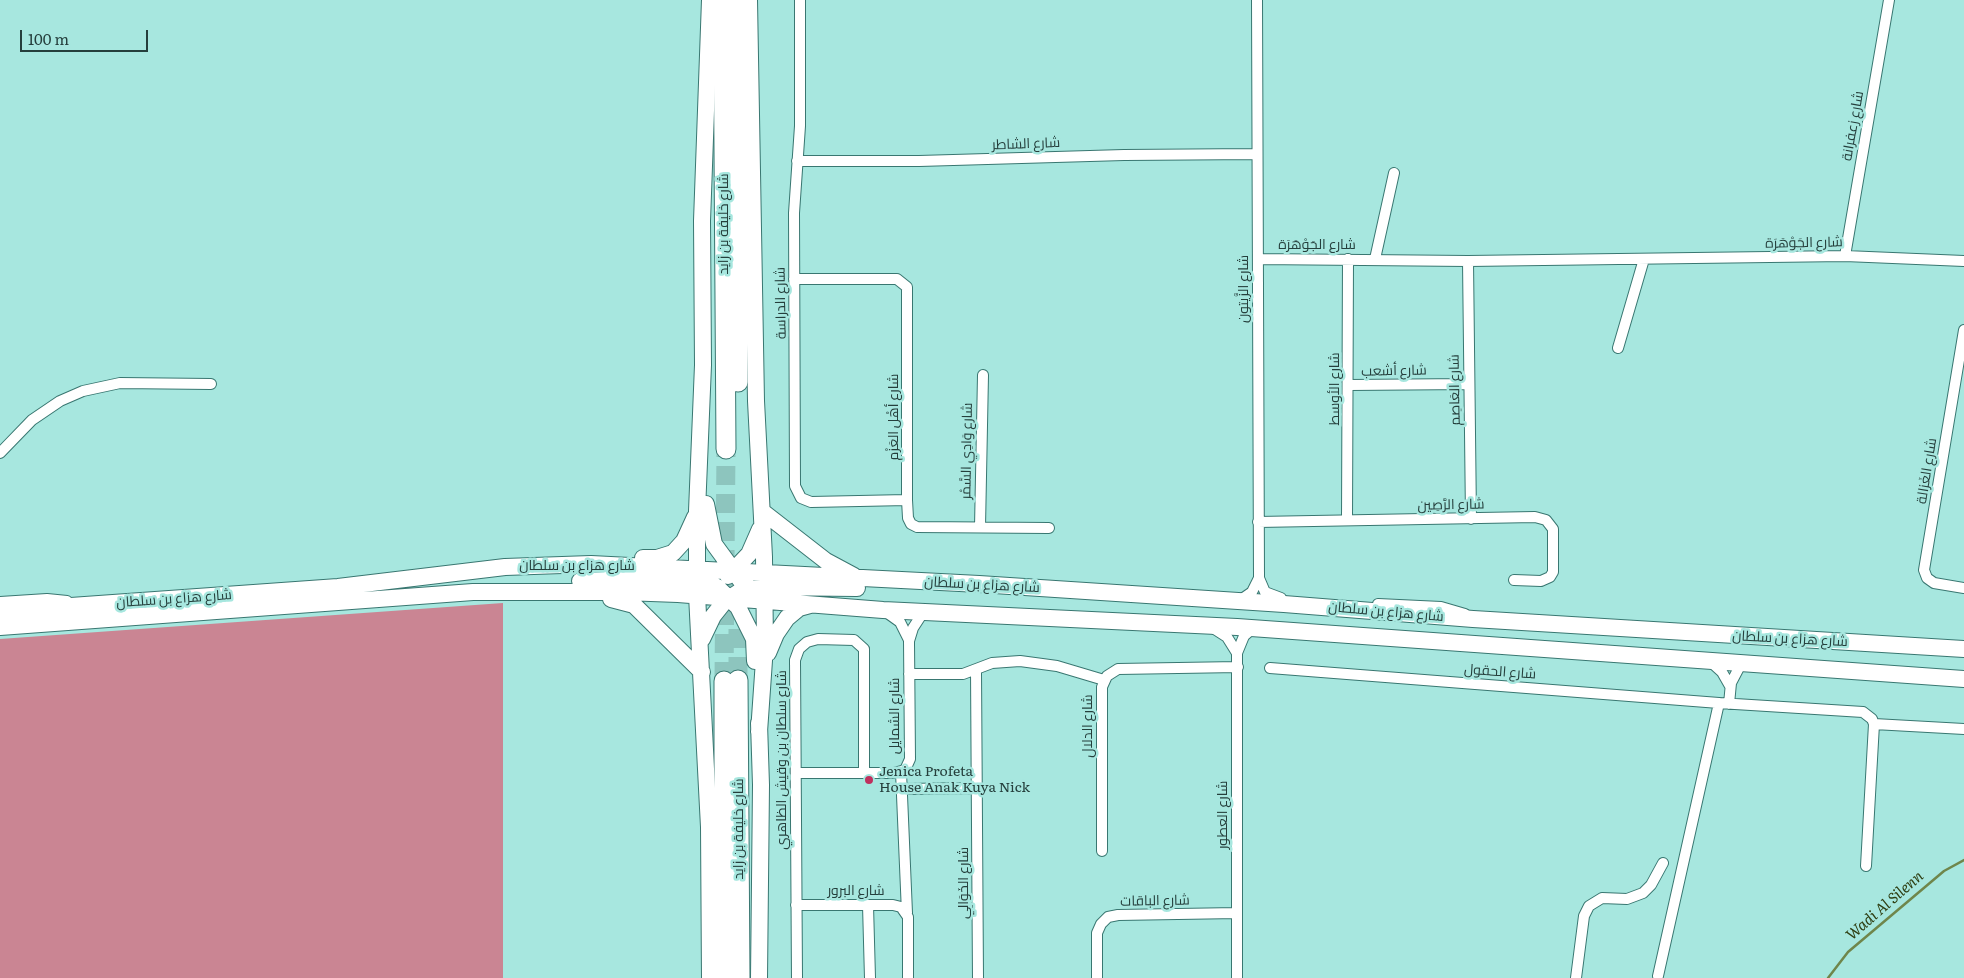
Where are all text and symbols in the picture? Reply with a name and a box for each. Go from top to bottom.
scale bar [22,20,150,52]
text: 100 m [28,27,69,50]
street label: شارع زعفرانة [1839,90,1867,162]
street label: شارع الشاطر [992,134,1060,154]
street label: شارع خليفة بن زايد [716,174,732,274]
street label: شارع الجَوْهَرَة [1765,234,1843,252]
street label: شارع الجَوْهَرَة [1278,237,1356,253]
street label: شارع الزَّيتون [1236,255,1252,323]
street label: شارع الدراسة [772,267,790,339]
street label: شارع الأوسط [1327,352,1343,426]
street label: شارع العَاصِم [1446,354,1464,426]
street label: شارع أشعب [1361,362,1427,380]
street label: شارع أهْل العَزْم [886,374,902,460]
street label: شارع وَادِي السَّمْر [958,402,976,500]
street label: شارع الغَزالة [1914,437,1940,505]
street label: شارع الرَّصِين [1417,496,1485,514]
street label: شارع هزاع بن سلطان [519,558,635,574]
street label: شارع هزاع بن سلطان [924,574,1040,596]
street label: شارع هزاع بن سلطان [116,587,232,611]
street label: شارع هزاع بن سلطان [1328,599,1444,625]
street label: شارع هزاع بن سلطان [1732,628,1848,650]
street label: شارع الحقول [1463,661,1537,683]
street label: شارع سلطان بن وقيش الظاهري [774,670,790,850]
street label: شارع الشمايل [887,678,903,754]
street label: شارع الدلال [1080,694,1096,758]
place label: Jenica Profeta House Anak Kuya Nick [879,764,1030,796]
marker: Jenica Profeta House Anak Kuya Nick [863,774,875,786]
street label: شارع خليفة بن زايد [731,779,747,879]
street label: شارع العطور [1215,781,1231,849]
street label: شارع الخَوَالِي [956,847,972,919]
water label: Wadi Al Silenn [1843,868,1927,944]
street label: شارع البرور [827,883,885,899]
street label: شارع الباقات [1120,892,1190,910]

